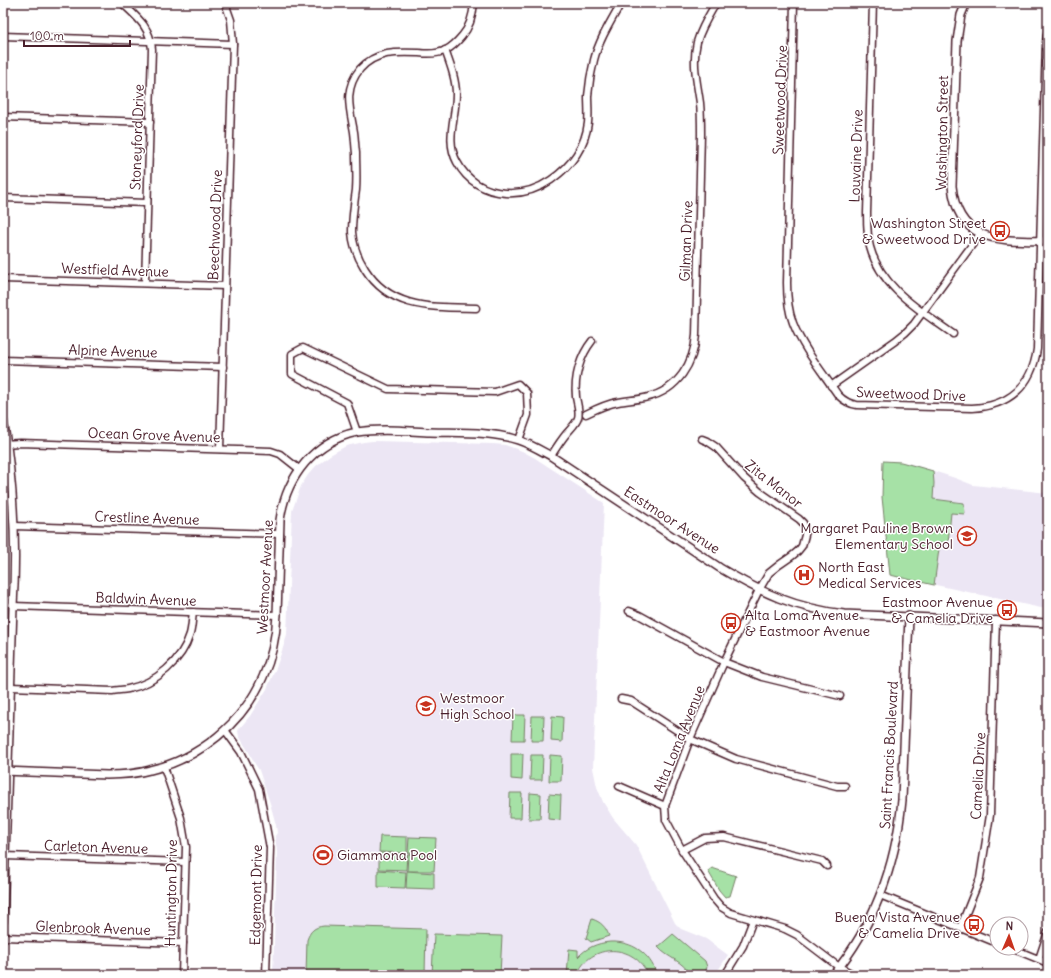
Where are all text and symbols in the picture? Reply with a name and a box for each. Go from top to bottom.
scale bar [24,22,130,48]
text: 100 m [30,28,64,43]
street label: Sweetwood Drive [769,45,791,155]
street label: Washington Street [932,75,952,191]
street label: Stoneyford Drive [126,84,148,190]
street label: Louvaine Drive [845,109,867,203]
street label: Beechwood Drive [204,169,226,281]
street label: Gilman Drive [676,200,696,282]
place label: Washington Street & Sweetwood Drive [862,214,986,248]
bus stop icon: Washington Street & Sweetwood Drive [989,220,1011,242]
street label: Westfield Avenue [61,259,169,281]
street label: Alpine Avenue [68,340,158,362]
street label: Sweetwood Drive [856,383,966,405]
street label: Ocean Grove Avenue [87,424,221,446]
street label: Zita Manor [742,456,807,512]
street label: Eastmoor Avenue [621,482,723,558]
street label: Crestline Avenue [94,507,200,529]
street label: Westmoor Avenue [253,519,277,635]
place label: Margaret Pauline Brown Elementary School [800,519,953,553]
school or university icon: Margaret Pauline Brown Elementary School [956,525,978,547]
place label: North East Medical Services [818,558,921,592]
hospital icon: North East Medical Services [793,564,815,586]
street label: Baldwin Avenue [95,588,197,610]
place label: Eastmoor Avenue & Camelia Drive [882,593,993,627]
bus stop icon: Eastmoor Avenue & Camelia Drive [996,599,1018,621]
place label: Alta Loma Avenue & Eastmoor Avenue [745,606,870,640]
bus stop icon: Alta Loma Avenue & Eastmoor Avenue [720,612,742,634]
street label: Saint Francis Boulevard [876,680,902,830]
street label: Alta Loma Avenue [649,683,709,795]
place label: Westmoor High School [440,689,514,723]
school or university icon: Westmoor High School [415,695,437,717]
street label: Camelia Drive [967,732,989,820]
street label: Carleton Avenue [43,836,149,858]
street label: Huntington Drive [161,839,181,947]
street label: Edgemont Drive [246,844,266,946]
sports icon: Giammona Pool [312,844,334,866]
place label: Giammona Pool [337,846,437,864]
place label: Buena Vista Avenue & Camelia Drive [835,908,960,942]
bus stop icon: Buena Vista Avenue & Camelia Drive [963,914,985,936]
north arrow [989,916,1029,956]
street label: Glenbrook Avenue [35,917,151,939]
text: N [1005,919,1013,933]

